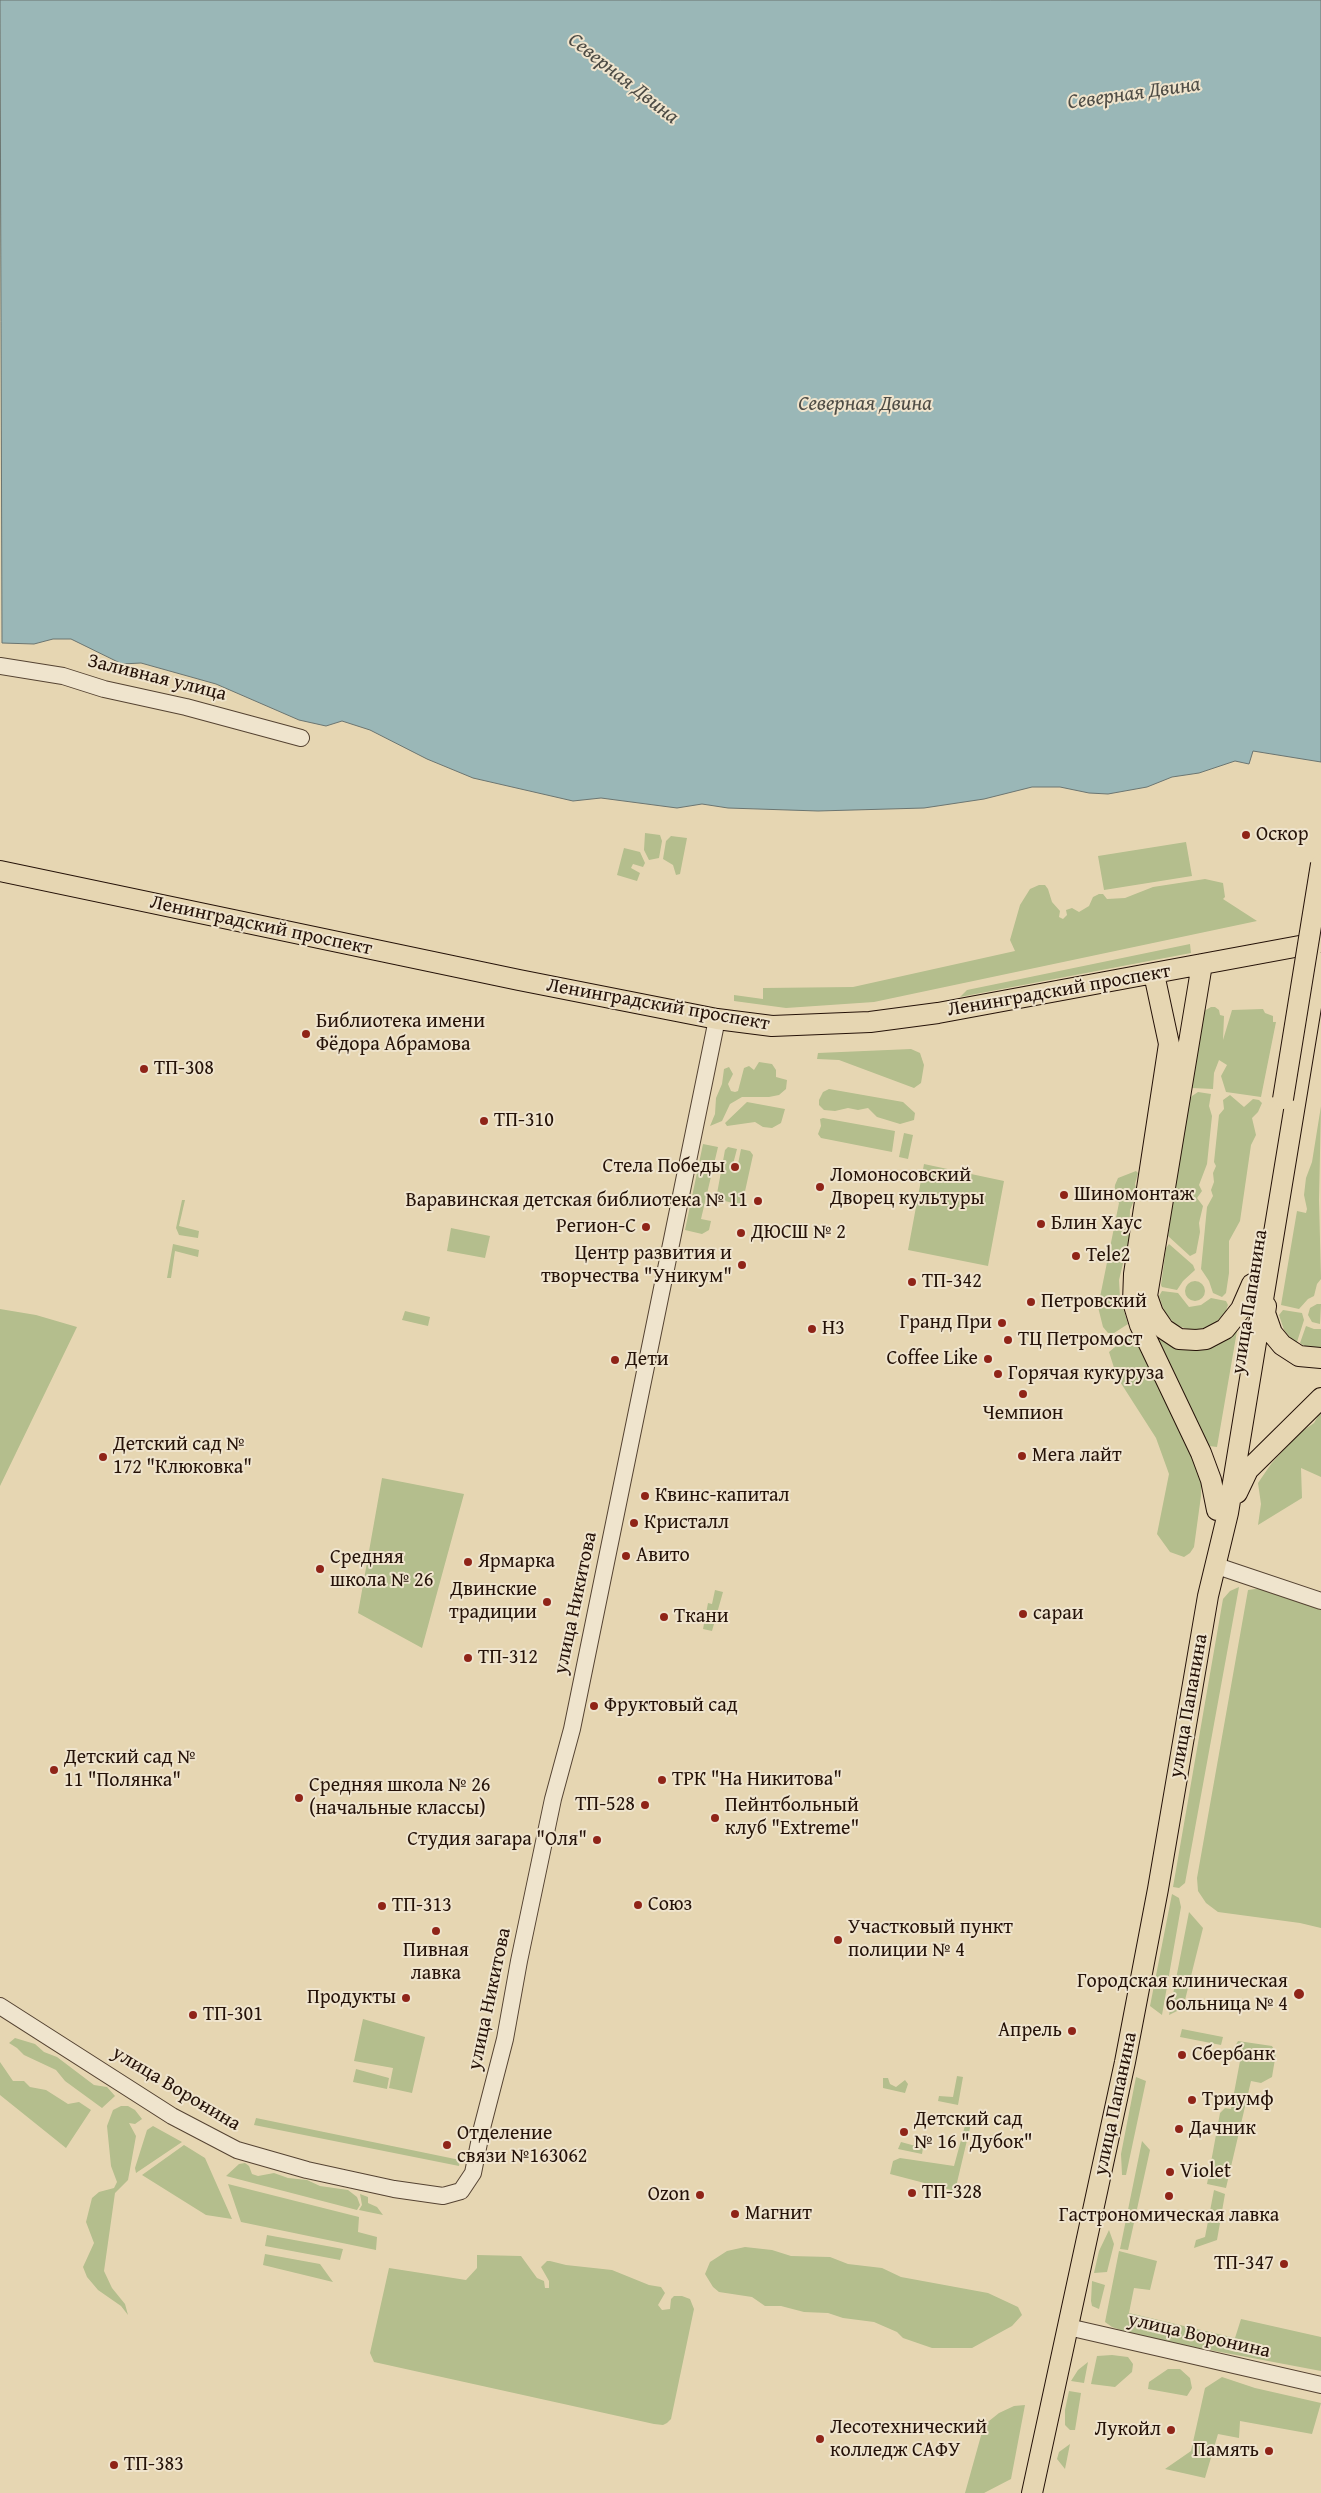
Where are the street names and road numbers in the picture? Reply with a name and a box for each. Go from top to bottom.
street label: Заливная улица [85,649,229,707]
street label: Ленинградский проспект [148,891,374,961]
street label: Ленинградский проспект [945,960,1173,1022]
street label: Ленинградский проспект [544,974,772,1036]
street label: улица Папанина [1227,1228,1273,1376]
street label: улица Никитова [549,1530,603,1676]
street label: улица Папанина [1164,1632,1214,1780]
street label: улица Никитова [463,1926,517,2072]
street label: улица Папанина [1089,2030,1143,2178]
street label: улица Воронина [107,2041,245,2137]
street label: улица Воронина [1125,2308,1273,2364]

